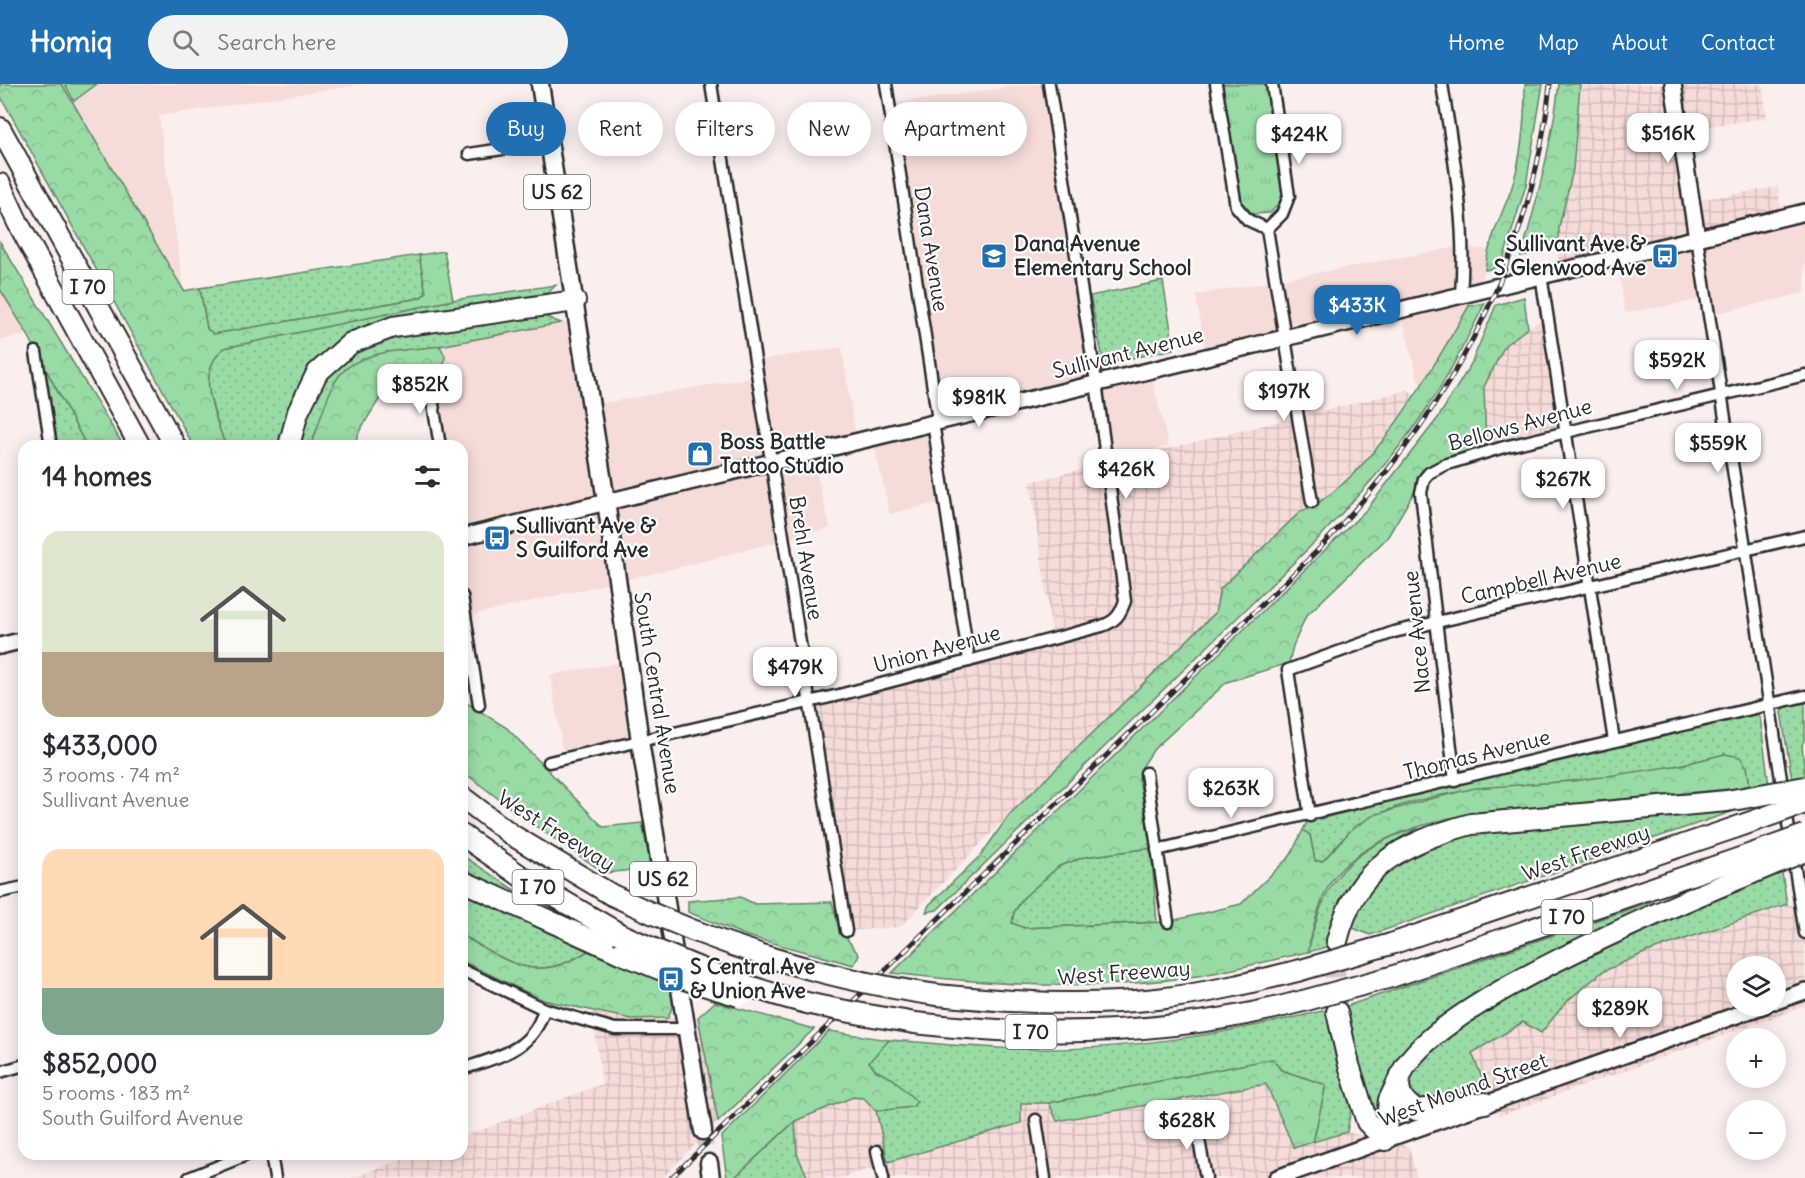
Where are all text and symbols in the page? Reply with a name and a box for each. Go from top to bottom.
search box [148,15,568,69]
text: Homiq [30,24,112,60]
icon: search [169,26,202,59]
text: Search here [217,28,336,56]
text: Home [1448,29,1505,56]
text: Map [1538,29,1579,56]
text: About [1612,29,1668,56]
text: Contact [1701,29,1775,56]
chip: Buy [486,102,566,156]
chip: Rent [578,102,663,156]
chip: Filters [675,102,775,156]
chip: New [787,102,871,156]
chip: Apartment [883,102,1027,156]
pin: $516K [1626,113,1710,164]
pin: $424K [1257,114,1341,165]
text: $516K [1641,120,1695,145]
text: $424K [1270,121,1328,146]
road number: US 62 [524,175,590,209]
street label: Dana Avenue [908,184,955,313]
place label: Dana Avenue Elementary School [1014,230,1191,281]
place label: Sullivant Ave & S Glenwood Ave [1494,230,1646,281]
school or university icon: Dana Avenue Elementary School [979,241,1009,271]
bus stop icon: Sullivant Ave & S Glenwood Ave [1650,241,1680,271]
road number: I 70 [62,270,113,304]
pin: $433K [1315,285,1399,336]
text: $433K [1328,292,1386,317]
street label: Sullivant Avenue [1050,321,1206,384]
pin: $592K [1635,340,1719,391]
text: $592K [1648,347,1706,372]
pin: $852K [378,364,462,415]
text: $852K [391,371,449,396]
pin: $197K [1242,371,1326,422]
pin: $981K [937,377,1021,428]
text: $197K [1258,378,1310,403]
text: $981K [952,384,1006,409]
street label: Bellows Avenue [1445,392,1595,457]
pin: $559K [1676,423,1760,474]
place label: Boss Battle Tattoo Studio [720,428,844,479]
text: $559K [1689,430,1747,455]
shop icon: Boss Battle Tattoo Studio [685,439,715,469]
pin: $426K [1084,449,1168,500]
text: $426K [1097,456,1155,481]
pin: $267K [1521,459,1605,510]
text: 14 homes [42,460,152,493]
icon: filters [411,460,444,493]
text: $267K [1535,466,1591,491]
street label: Brehl Avenue [783,494,830,622]
place label: Sullivant Ave & S Guilford Ave [516,512,656,563]
bus stop icon: Sullivant Ave & S Guilford Ave [482,523,512,553]
street label: Campbell Avenue [1458,547,1624,610]
street label: Nace Avenue [1397,569,1436,695]
icon: home [189,570,297,678]
street label: South Central Avenue [628,590,687,796]
street label: Union Avenue [870,619,1003,678]
pin: $479K [753,647,837,698]
text: $479K [767,654,823,679]
street label: Thomas Avenue [1401,723,1553,786]
text: $433,000 [42,729,158,762]
text: 3 rooms · 74 m² [42,762,180,787]
pin: $263K [1189,768,1273,819]
text: $263K [1202,775,1260,800]
street label: West Freeway [493,784,620,877]
text: Sullivant Avenue [42,787,189,812]
street label: West Freeway [1518,818,1653,887]
road number: US 62 [630,862,696,896]
road number: I 70 [512,870,564,904]
icon: home [189,888,297,996]
road number: I 70 [1542,900,1592,934]
place label: S Central Ave & Union Ave [690,953,815,1004]
street label: West Freeway [1057,954,1191,991]
map controls [1726,956,1786,1160]
button: layers [1726,956,1786,1016]
bus stop icon: S Central Ave & Union Ave [656,964,686,994]
pin: $289K [1578,988,1662,1039]
text: $289K [1591,995,1649,1020]
road number: I 70 [1006,1015,1056,1049]
button: + [1726,1028,1786,1088]
street label: West Mound Street [1375,1046,1551,1133]
text: $852,000 [42,1047,157,1080]
text: 5 rooms · 183 m² [42,1080,190,1105]
pin: $628K [1145,1100,1229,1151]
button: − [1726,1100,1786,1160]
text: South Guilford Avenue [42,1105,243,1130]
text: $628K [1158,1107,1216,1132]

